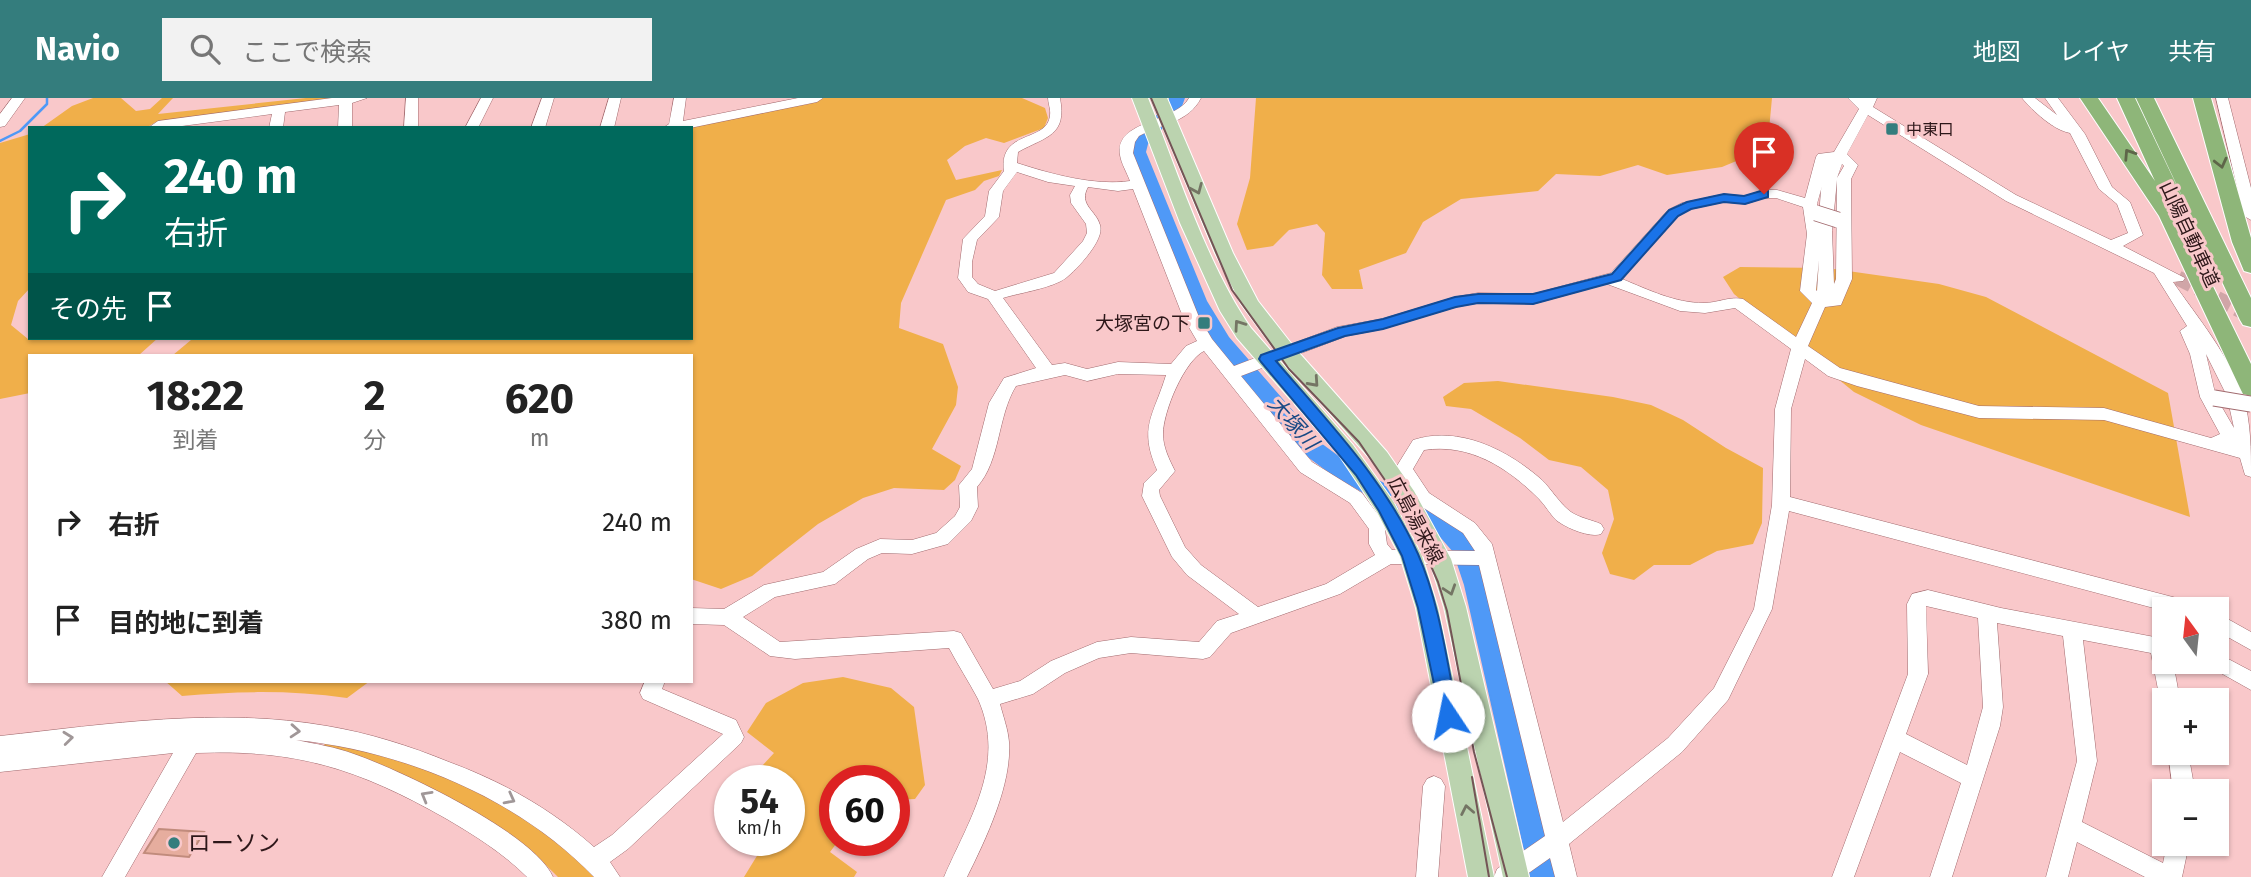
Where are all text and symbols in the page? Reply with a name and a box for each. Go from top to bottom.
search box [162,18,652,81]
text: Navio [35,29,120,69]
icon: search [186,30,224,68]
text: ここで検索 [242,37,372,68]
text: 地図 [1973,38,2021,66]
text: レイヤ [2059,38,2130,66]
text: 共有 [2168,38,2216,66]
place label: 中東口 [1906,120,1954,139]
marker: 中東口 [1884,121,1900,137]
pin [1734,122,1794,194]
icon: arrive [1745,133,1783,171]
text: 240 m [164,147,297,206]
one-way arrow [2124,149,2137,162]
icon: right [49,154,140,245]
one-way arrow [2213,157,2228,169]
street label: 山陽自動車道 [2155,178,2224,291]
one-way arrow [1189,182,1203,194]
text: 右折 [164,214,228,252]
icon: arrive [141,287,179,325]
text: その先 [49,294,127,325]
place label: 大塚宮の下 [1095,312,1190,335]
marker: 大塚宮の下 [1196,315,1212,331]
one-way arrow [1235,320,1247,333]
text: 18:22 [147,371,244,421]
text: 2 [364,371,385,421]
text: 620 [505,374,574,424]
one-way arrow [1306,374,1318,387]
water label: 大塚川 [1262,391,1325,457]
text: m [530,424,549,452]
text: 到着 [173,426,219,454]
text: 分 [363,426,386,454]
street label: 広島湯来線 [1383,473,1448,568]
icon: right [49,503,87,541]
text: 240 m [602,507,672,538]
text: 右折 [108,510,160,541]
one-way arrow [1441,584,1456,596]
north arrow [2152,597,2230,674]
map controls [2152,597,2229,856]
icon: arrive [49,601,87,639]
text: 380 m [601,605,672,636]
text: 目的地に到着 [108,608,264,639]
position arrow [1411,679,1485,753]
button: + [2152,688,2229,765]
one-way arrow [290,723,301,738]
one-way arrow [62,731,74,746]
speed limit sign: 60 [819,765,910,856]
button: − [2152,779,2229,856]
text: 54 [740,780,779,822]
one-way arrow [421,791,434,804]
one-way arrow [503,791,516,804]
one-way arrow [1461,804,1476,816]
text: km/h [737,817,782,839]
place label: ローソン [188,829,280,857]
marker: ローソン [166,835,182,851]

